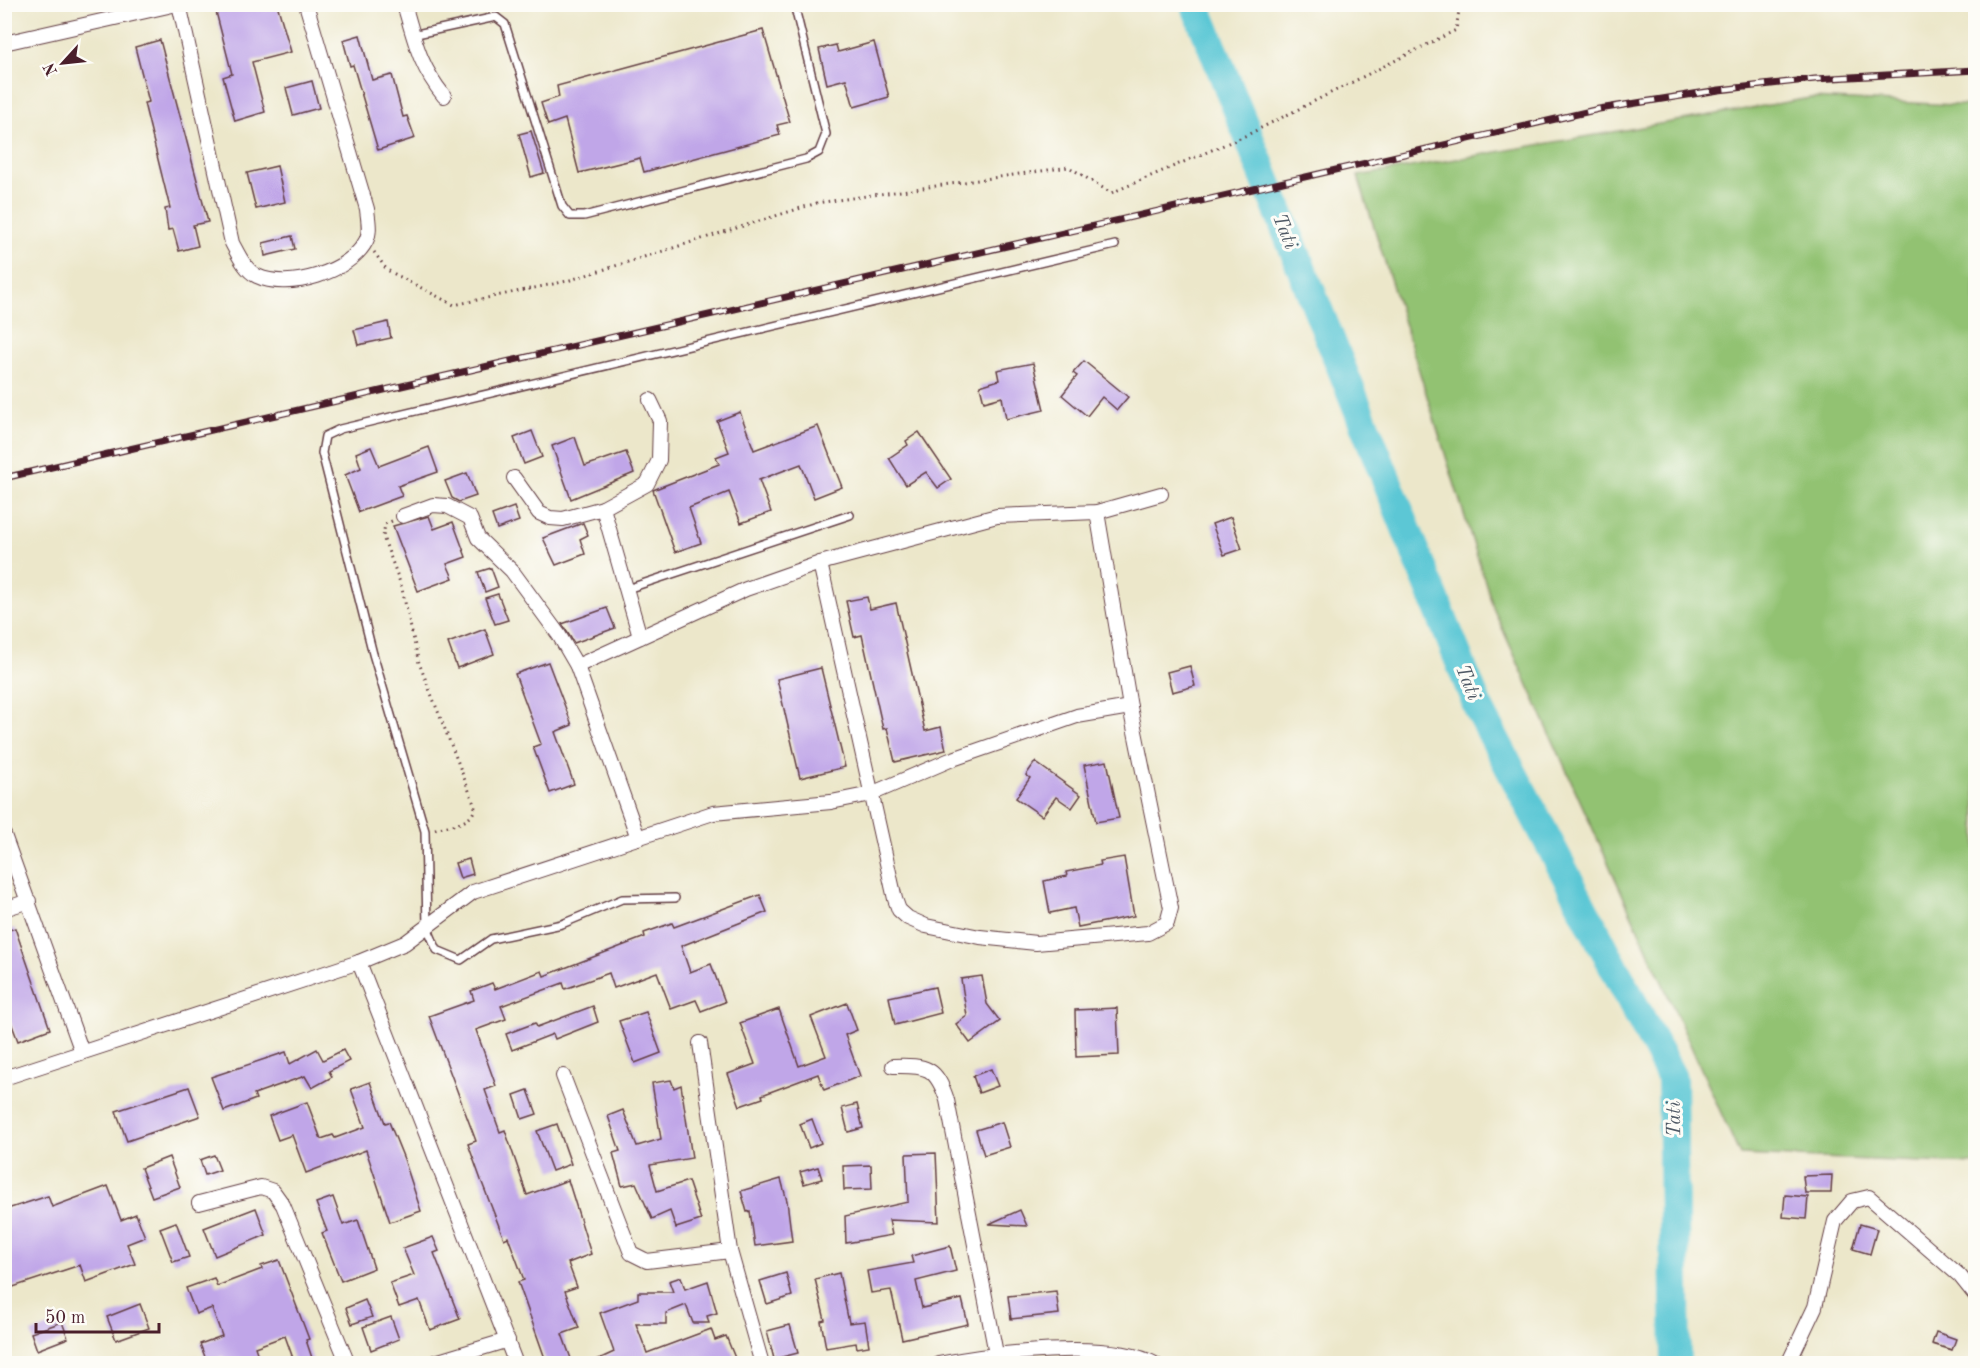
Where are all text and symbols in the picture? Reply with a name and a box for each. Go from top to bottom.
north arrow [33,33,93,93]
text: N [41,59,61,78]
water label: Tati [1268,211,1300,253]
water label: Tati [1451,662,1483,704]
water label: Tati [1665,1100,1685,1137]
scale bar [36,1296,159,1334]
text: 50 m [45,1309,85,1327]

